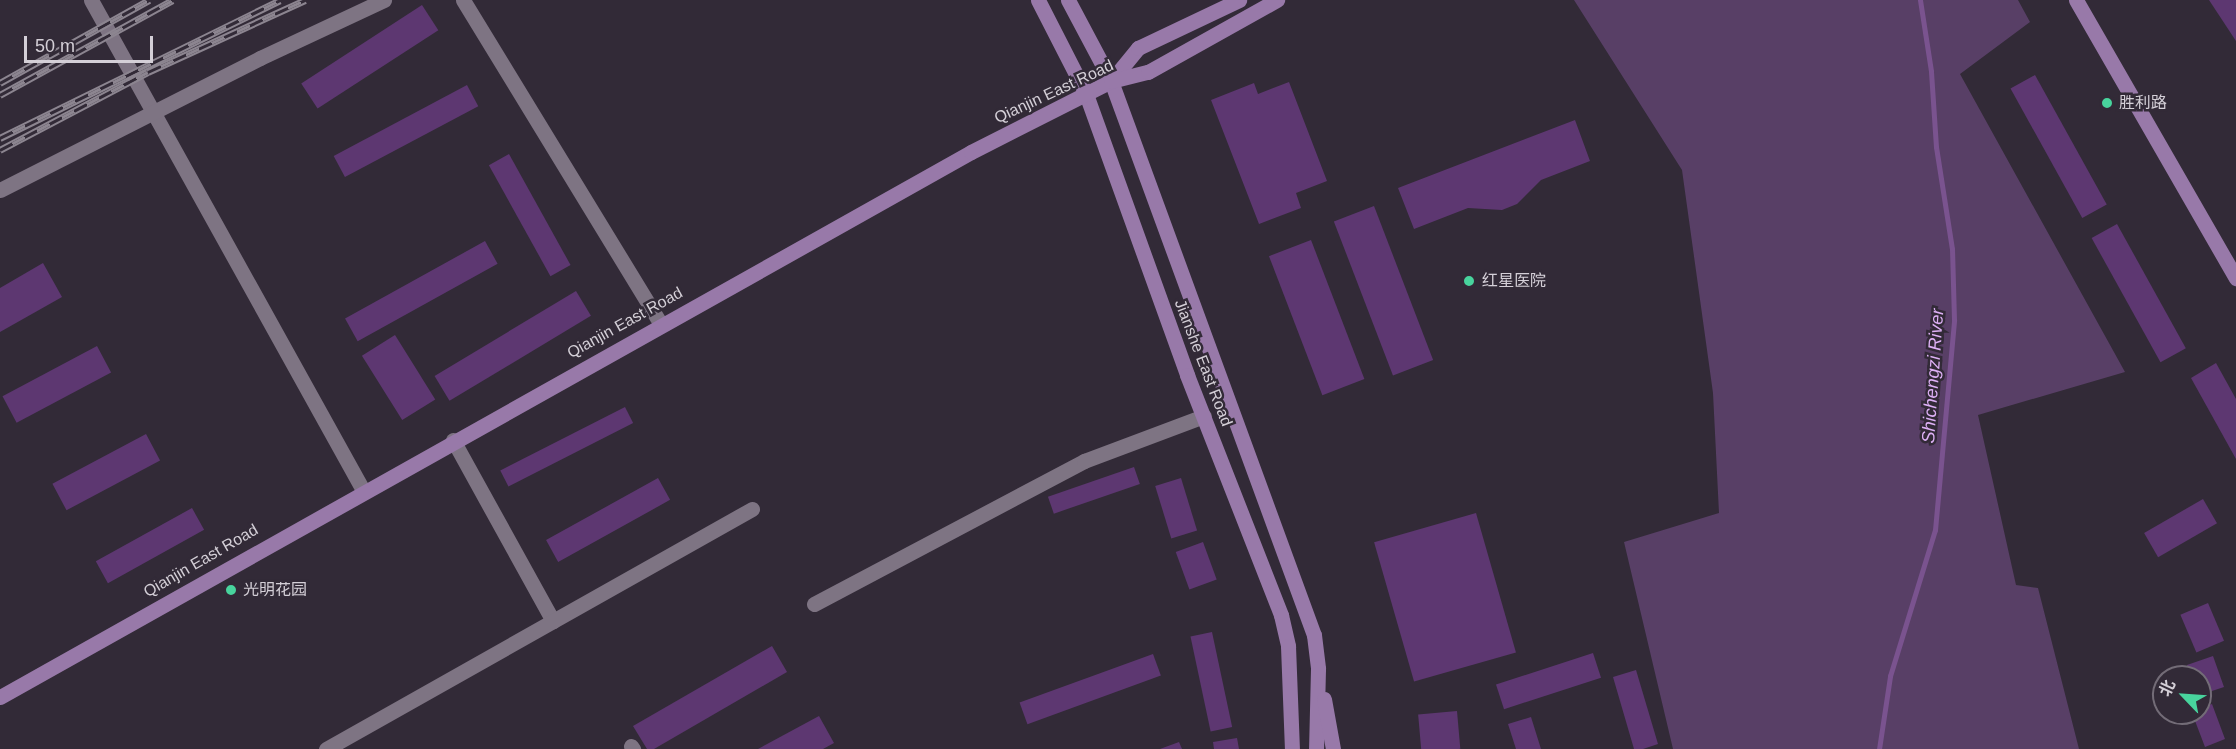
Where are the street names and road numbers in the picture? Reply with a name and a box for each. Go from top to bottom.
street label: Qianjin East Road [992,56,1116,128]
street label: Qianjin East Road [564,283,686,363]
street label: Jianshe East Road [1170,297,1236,429]
street label: Qianjin East Road [140,520,262,602]

